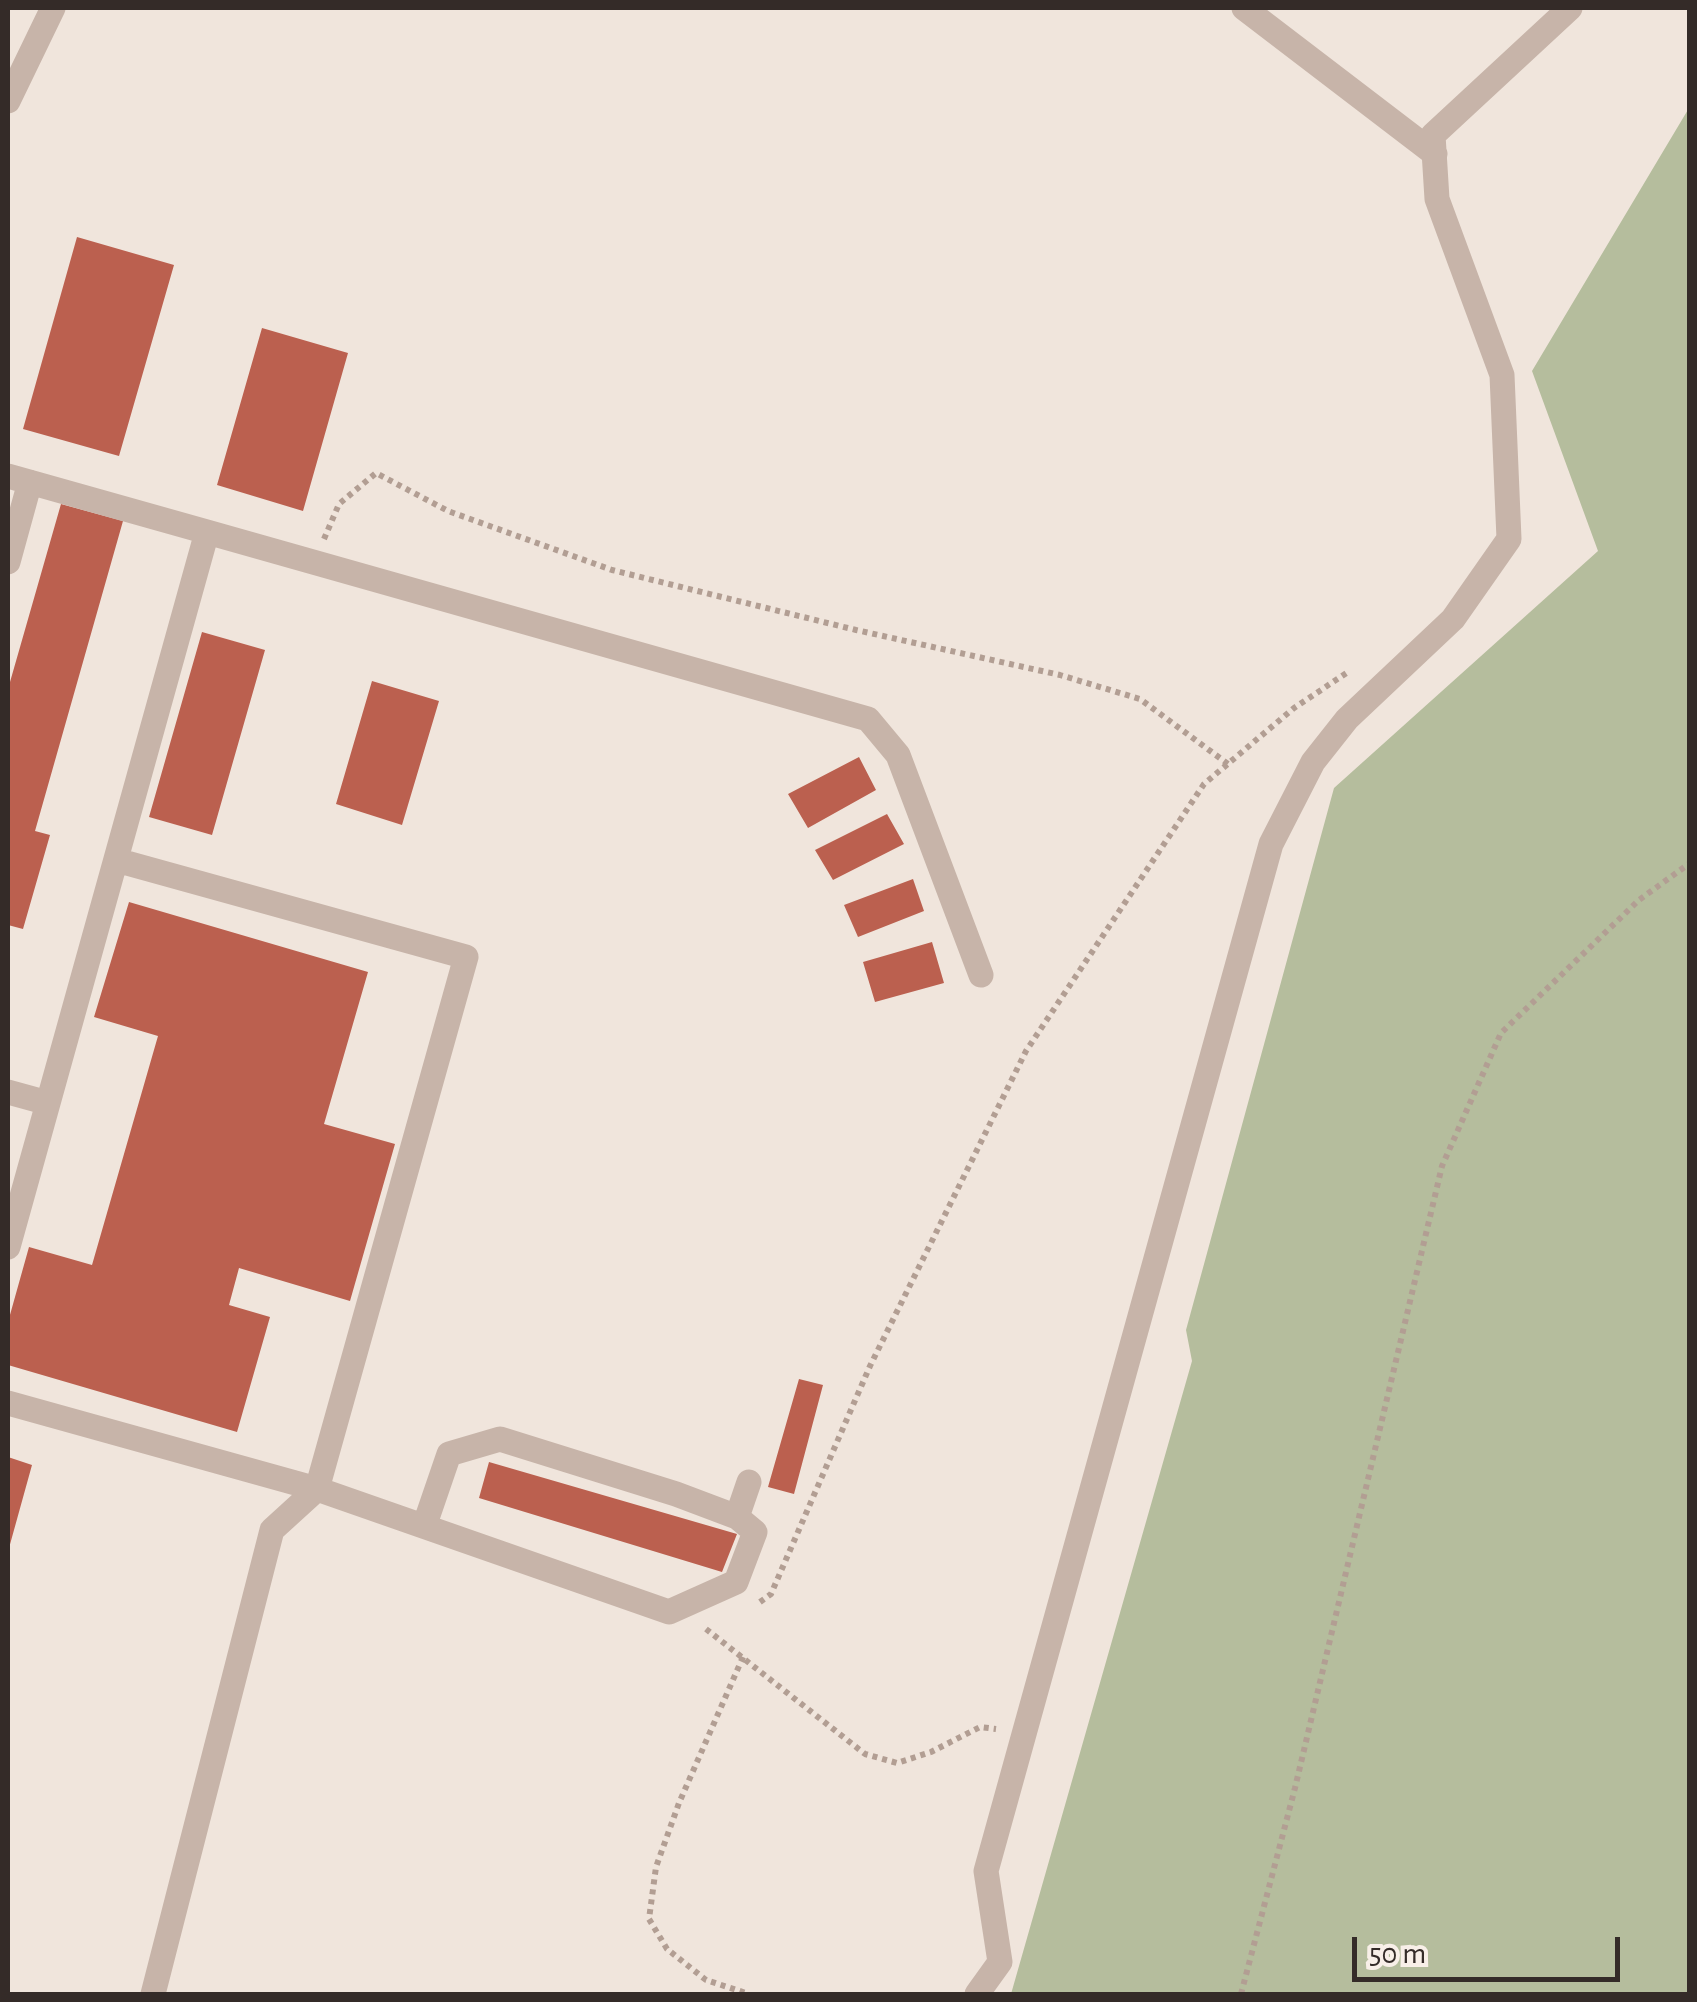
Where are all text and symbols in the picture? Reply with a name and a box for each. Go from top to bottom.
scale bar [1357,1917,1624,1979]
text: 50 m [1369,1939,1426,1969]

